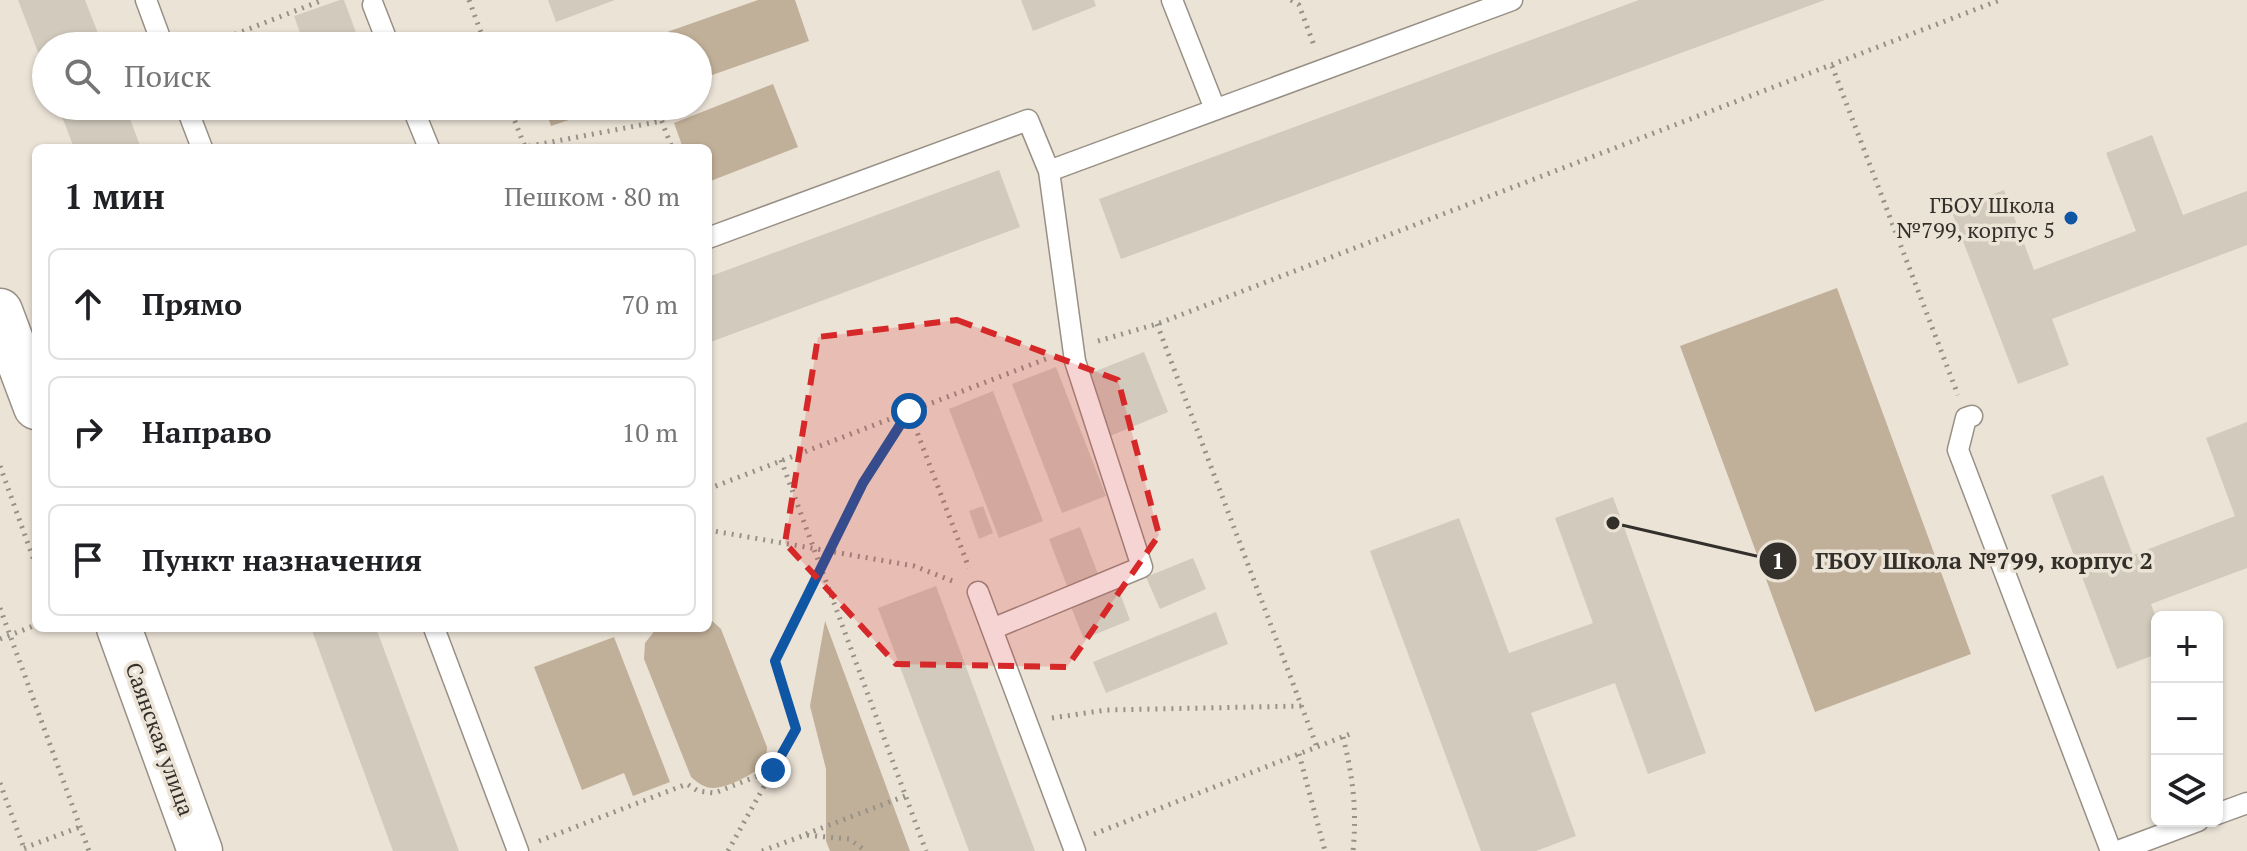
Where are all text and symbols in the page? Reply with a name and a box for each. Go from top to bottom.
search box [32,32,712,120]
icon: search [60,54,104,98]
text: Поиск [124,56,211,96]
text: 1 мин [64,174,165,219]
text: Пешком · 80 m [504,179,680,213]
place label: ГБОУ Школа №799, корпус 5 [1896,190,2055,244]
marker: ГБОУ Школа №799, корпус 5 [2062,209,2080,227]
icon: ahead [66,282,110,326]
text: Прямо [142,284,242,324]
text: 70 m [622,287,678,321]
route start [891,393,927,429]
icon: right [66,410,110,454]
text: Направо [142,412,272,452]
text: 10 m [622,415,678,449]
callout: ГБОУ Школа №799, корпус 2 [1758,537,2170,585]
icon: arrive [66,538,110,582]
text: Пункт назначения [142,540,422,580]
text: 1 [1771,544,1785,576]
text: ГБОУ Школа №799, корпус 2 [1815,544,2153,576]
map controls [2151,611,2223,827]
button: + [2151,611,2223,683]
street label: Саянская улица [119,658,202,820]
button: − [2151,683,2223,755]
route end [755,752,791,788]
button: layers [2151,755,2223,827]

